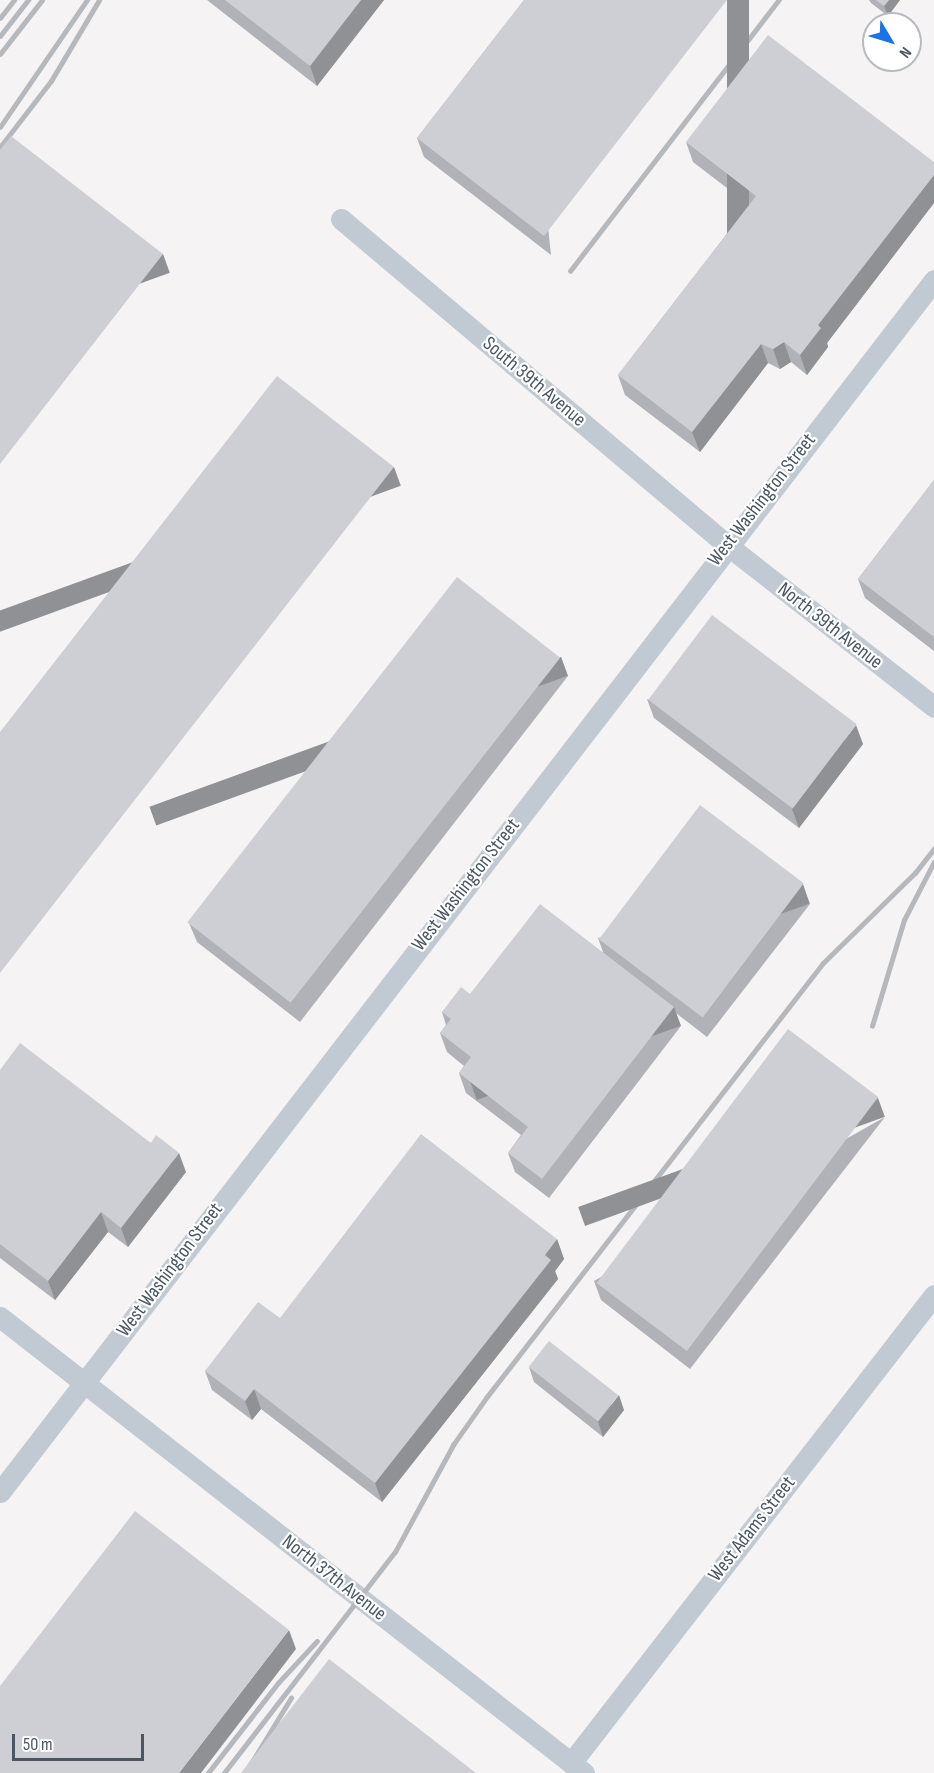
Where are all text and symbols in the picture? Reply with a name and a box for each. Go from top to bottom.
north arrow [862,12,922,72]
text: N [895,43,915,61]
street label: South 39th Avenue [478,332,590,432]
street label: West Washington Street [703,429,821,571]
street label: North 39th Avenue [773,578,887,674]
street label: West Washington Street [407,814,525,956]
street label: West Washington Street [112,1198,228,1342]
street label: West Adams Street [703,1472,801,1586]
street label: North 37th Avenue [277,1530,391,1626]
scale bar [15,1722,147,1760]
text: 50 m [23,1734,53,1755]

